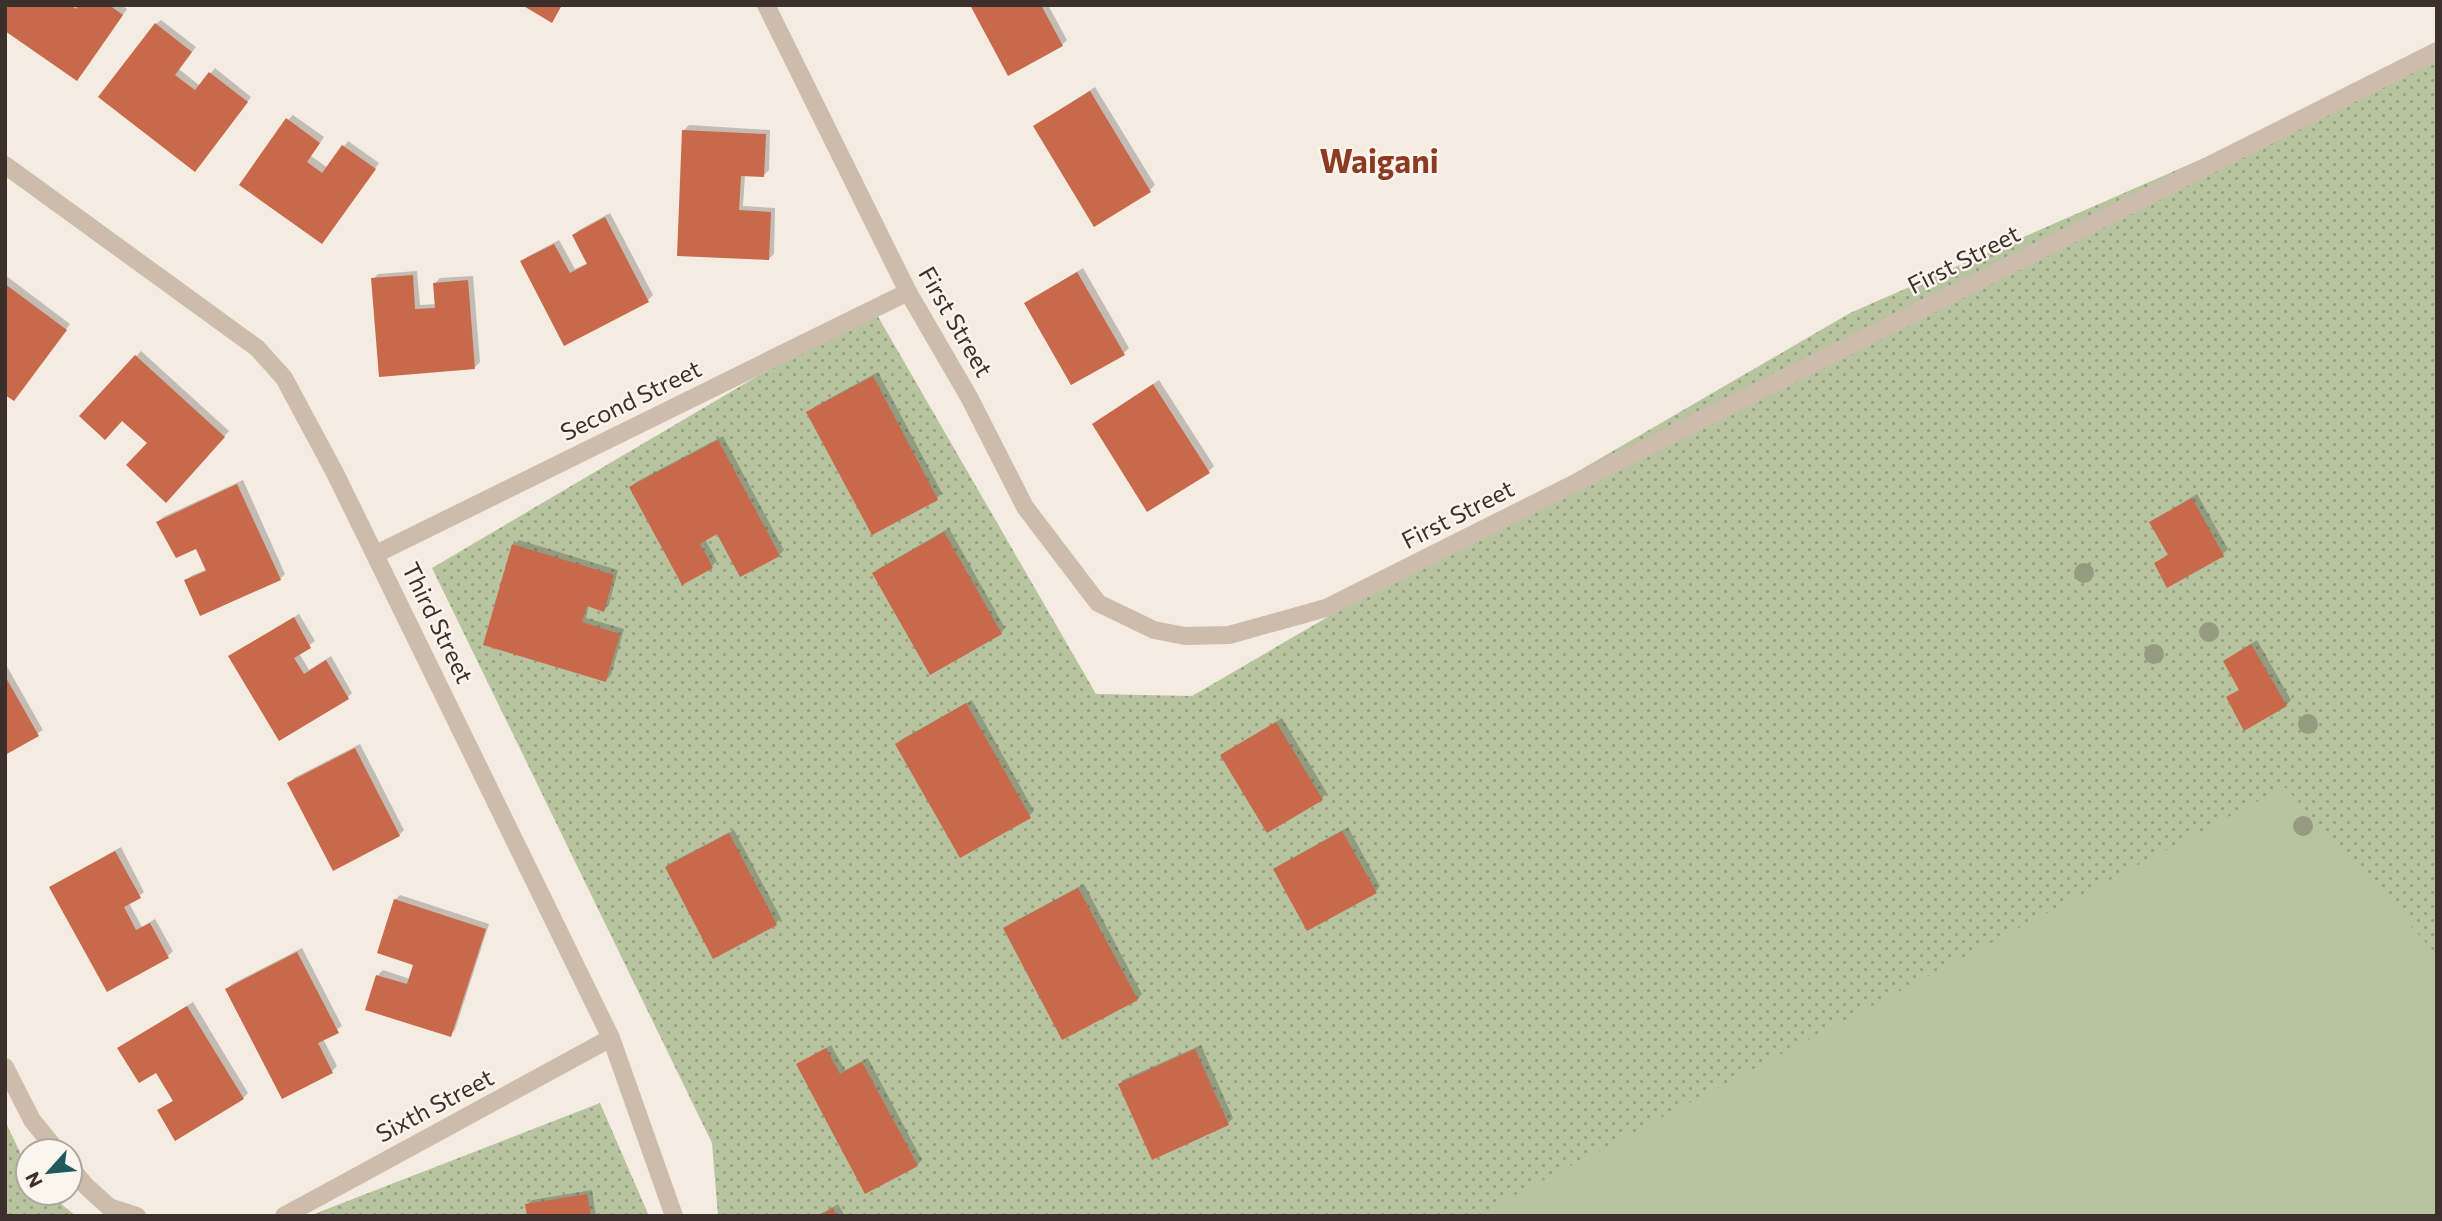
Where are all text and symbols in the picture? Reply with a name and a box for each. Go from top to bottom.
district label: Waigani [1319,140,1439,180]
street label: First Street [1902,218,2024,299]
street label: First Street [913,261,999,382]
street label: Second Street [555,353,706,446]
street label: First Street [1396,473,1518,554]
street label: Third Street [397,557,480,688]
street label: Sixth Street [371,1062,498,1148]
north arrow [14,1137,84,1207]
text: N [20,1168,47,1192]

